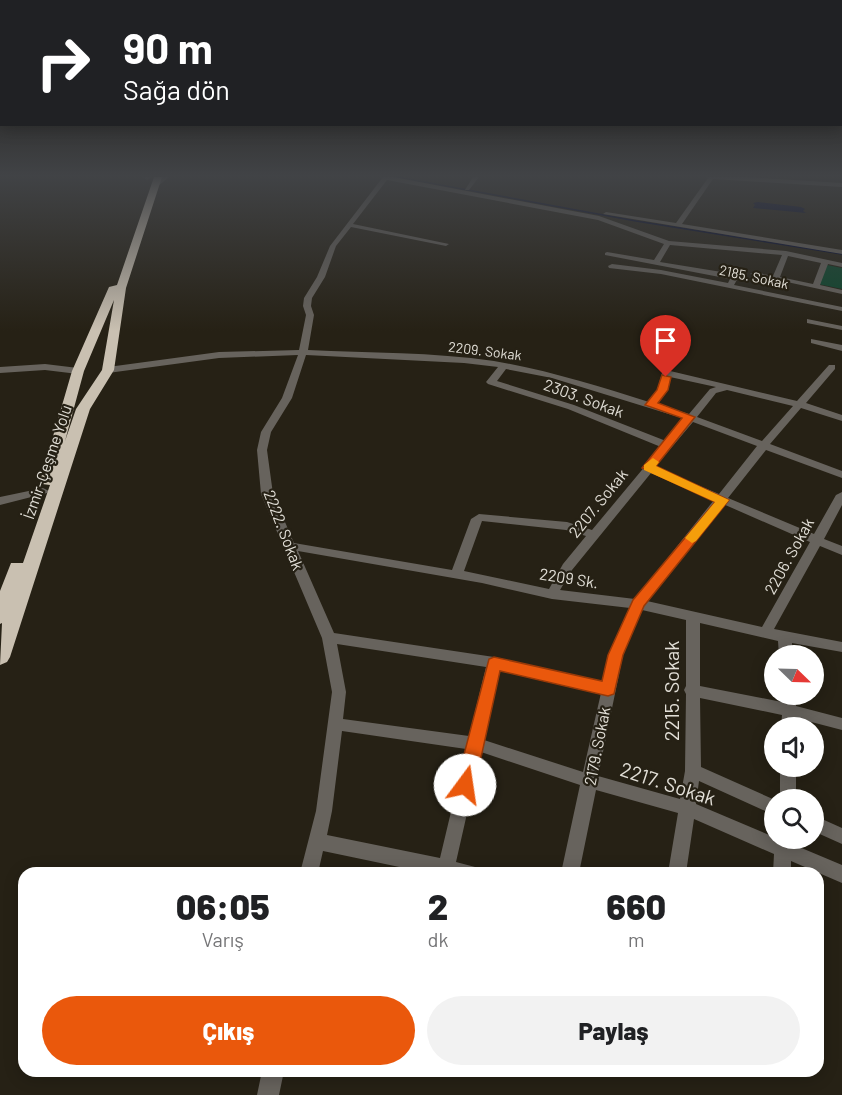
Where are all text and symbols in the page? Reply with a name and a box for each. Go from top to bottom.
text: 90 m [123,22,213,72]
icon: right [24,24,102,102]
text: Sağa dön [123,73,230,105]
street label: 2185. Sokak [718,261,790,292]
pin [640,315,691,377]
icon: arrive [649,324,682,357]
street label: 2209. Sokak [447,338,523,363]
street label: 2303. Sokak [542,374,627,421]
street label: İzmir-Çeşme Yolu [18,402,75,522]
street label: 2207. Sokak [564,465,631,541]
street label: 2222. Sokak [261,487,308,572]
street label: 2206. Sokak [760,514,817,597]
street label: 2209 Sk. [538,563,600,592]
street label: 2215. Sokak [659,641,683,741]
north arrow [764,645,824,705]
map controls [764,645,824,849]
street label: 2179. Sokak [580,705,613,787]
button: sound [764,717,824,777]
position arrow [433,753,497,817]
street label: 2217. Sokak [618,756,719,810]
button: search [764,789,824,849]
text: 06:05 [176,884,270,927]
text: 2 [428,884,448,927]
text: 660 [606,884,666,927]
text: Varış [202,927,244,951]
text: dk [428,927,449,951]
text: m [628,927,645,951]
button: Çıkış [42,996,415,1065]
button: Paylaş [427,996,800,1065]

